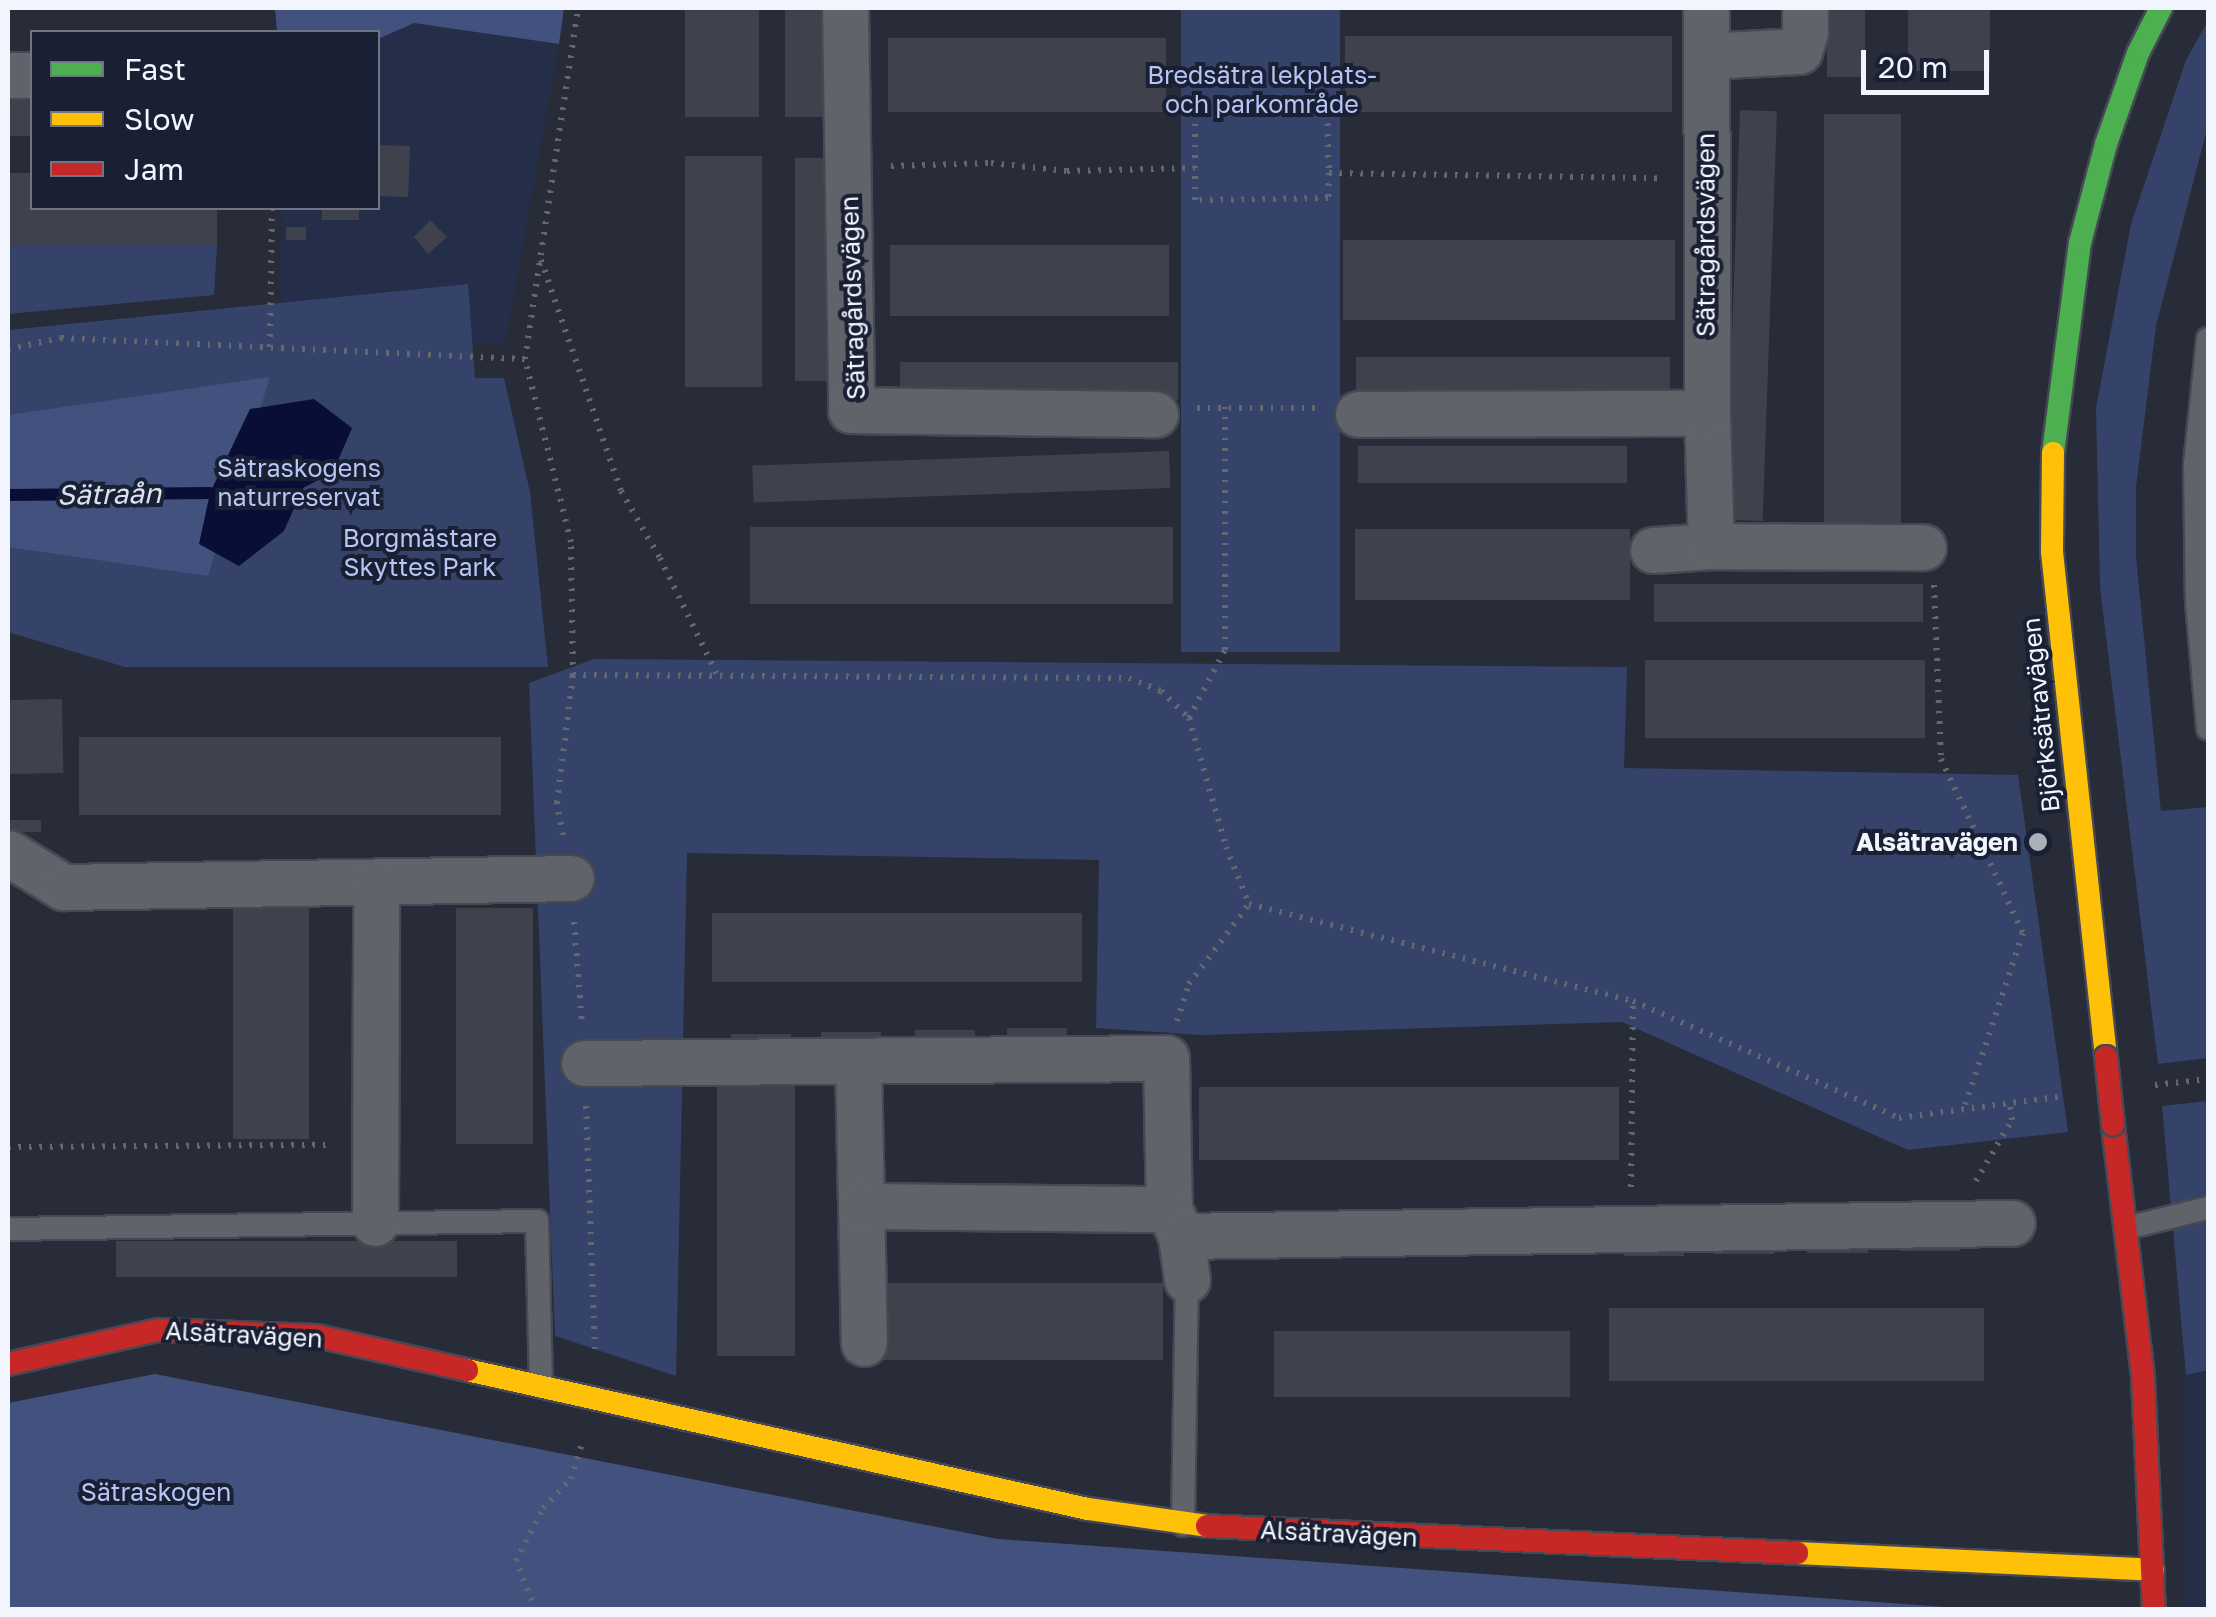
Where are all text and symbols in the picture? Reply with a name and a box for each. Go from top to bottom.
legend [30,30,380,210]
scale bar [1866,30,1994,92]
text: 20 m [1878,49,1948,85]
text: Fast [124,51,186,87]
park label: Bredsätra lekplats- och parkområde [1147,61,1377,120]
text: Slow [124,101,195,137]
street label: Sätragårdsvägen [1691,133,1721,337]
text: Jam [124,151,184,187]
street label: Sätragårdsvägen [834,196,872,400]
park label: Sätraskogens naturreservat [217,454,381,513]
water label: Sätraån [57,476,161,512]
park label: Borgmästare Skyttes Park [343,524,497,583]
street label: Björksätravägen [2016,616,2066,814]
place label: Alsätravägen [1856,827,2018,857]
marker: Alsätravägen [2027,831,2049,853]
street label: Alsätravägen [165,1316,323,1354]
park label: Sätraskogen [81,1477,231,1507]
street label: Alsätravägen [1260,1515,1418,1553]

